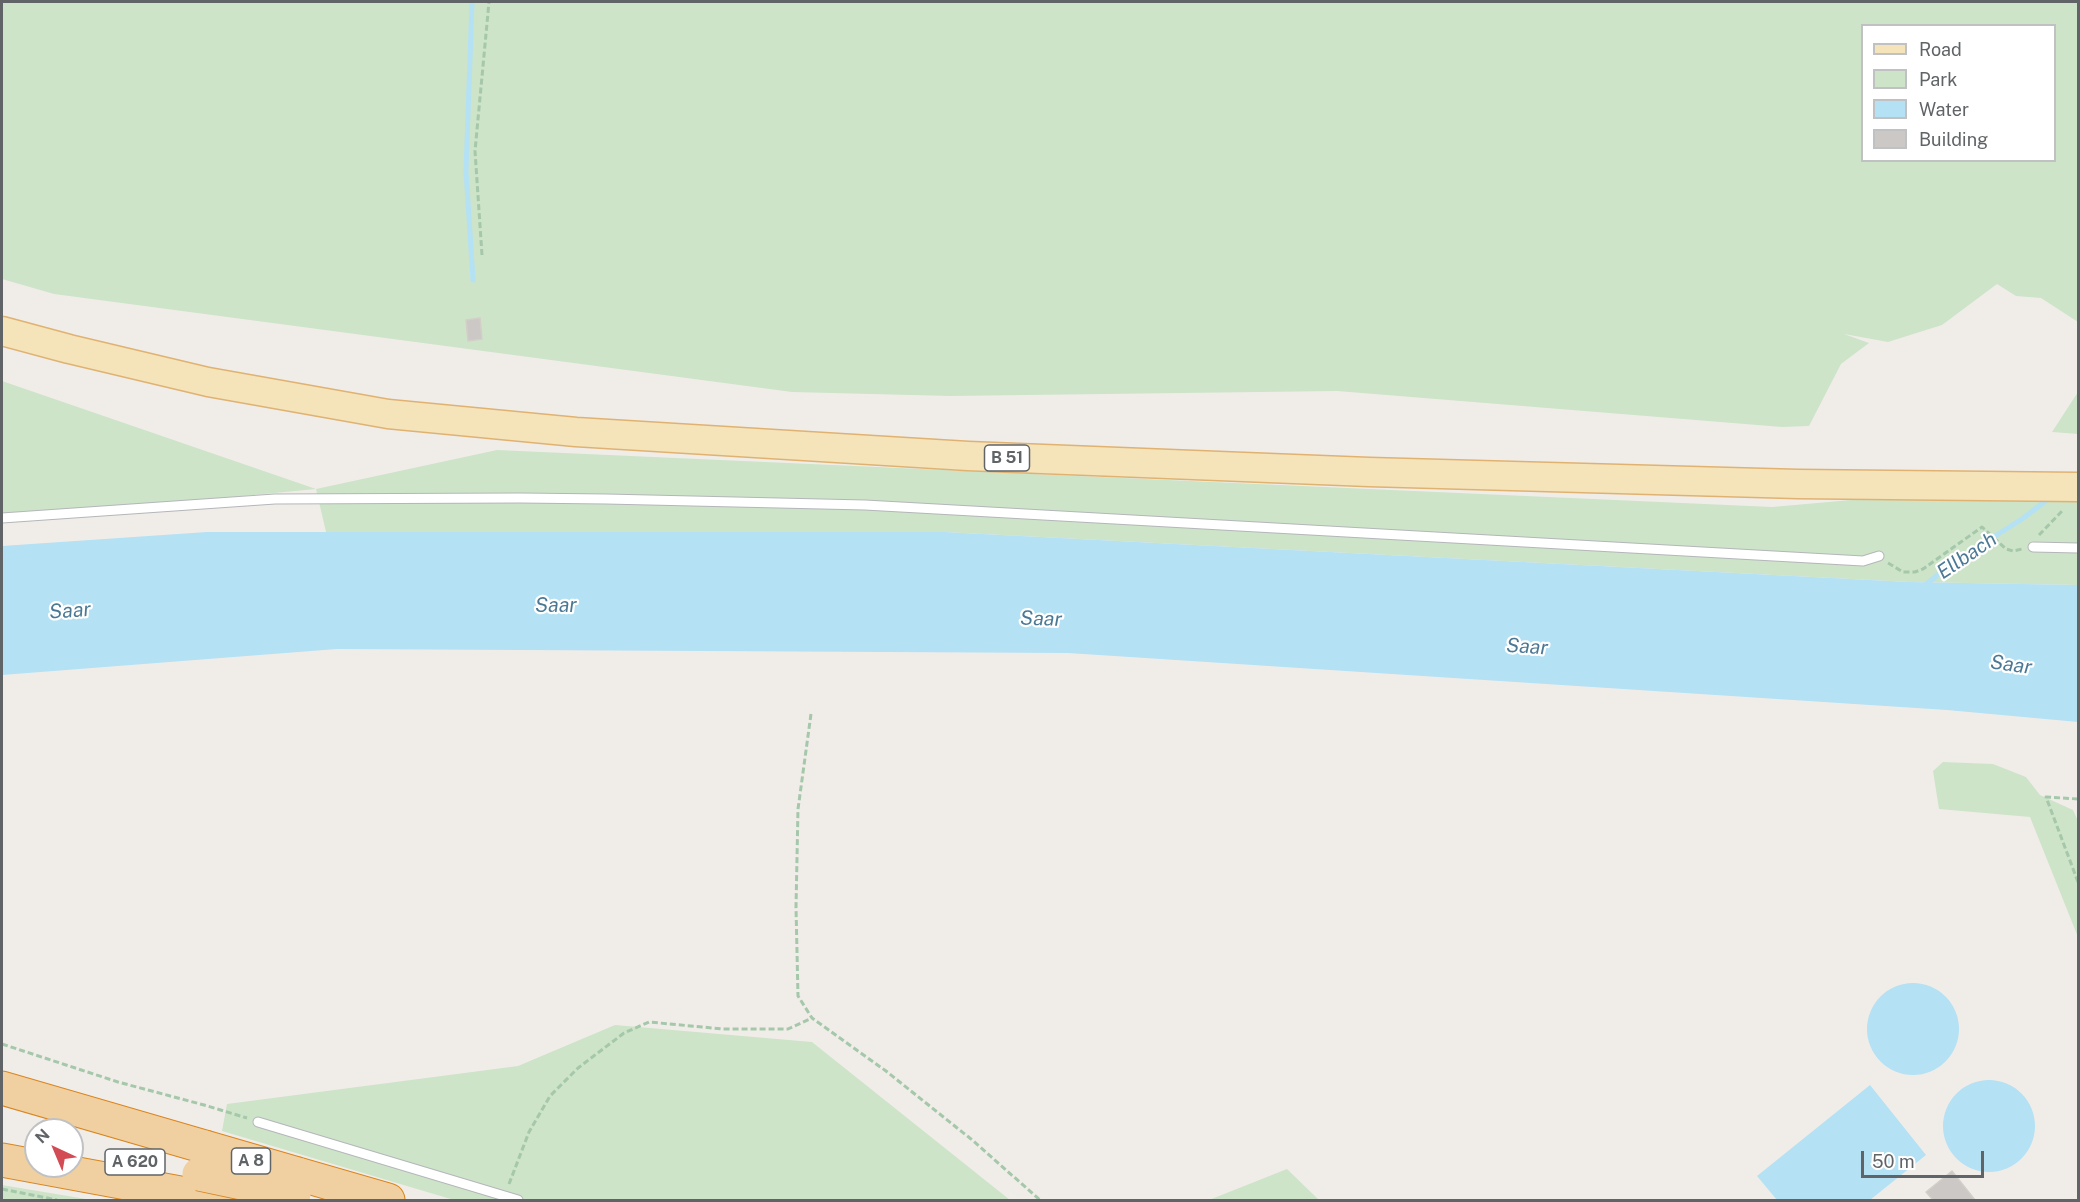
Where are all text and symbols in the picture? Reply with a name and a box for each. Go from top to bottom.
legend [1861,24,2056,162]
text: Road [1919,39,1962,60]
text: Park [1919,69,1957,90]
text: Water [1919,99,1969,120]
text: Building [1919,129,1988,150]
road number: B 51 [984,445,1030,471]
water label: Ellbach [1933,527,2001,585]
water label: Saar [535,594,577,618]
water label: Saar [48,598,92,624]
water label: Saar [1020,606,1062,632]
water label: Saar [1505,634,1549,660]
water label: Saar [1989,650,2033,680]
north arrow [24,1118,84,1178]
text: N [31,1125,54,1147]
scale bar [1864,1139,1987,1177]
road number: A 8 [232,1148,270,1174]
road number: A 620 [105,1149,165,1175]
text: 50 m [1872,1151,1915,1172]

